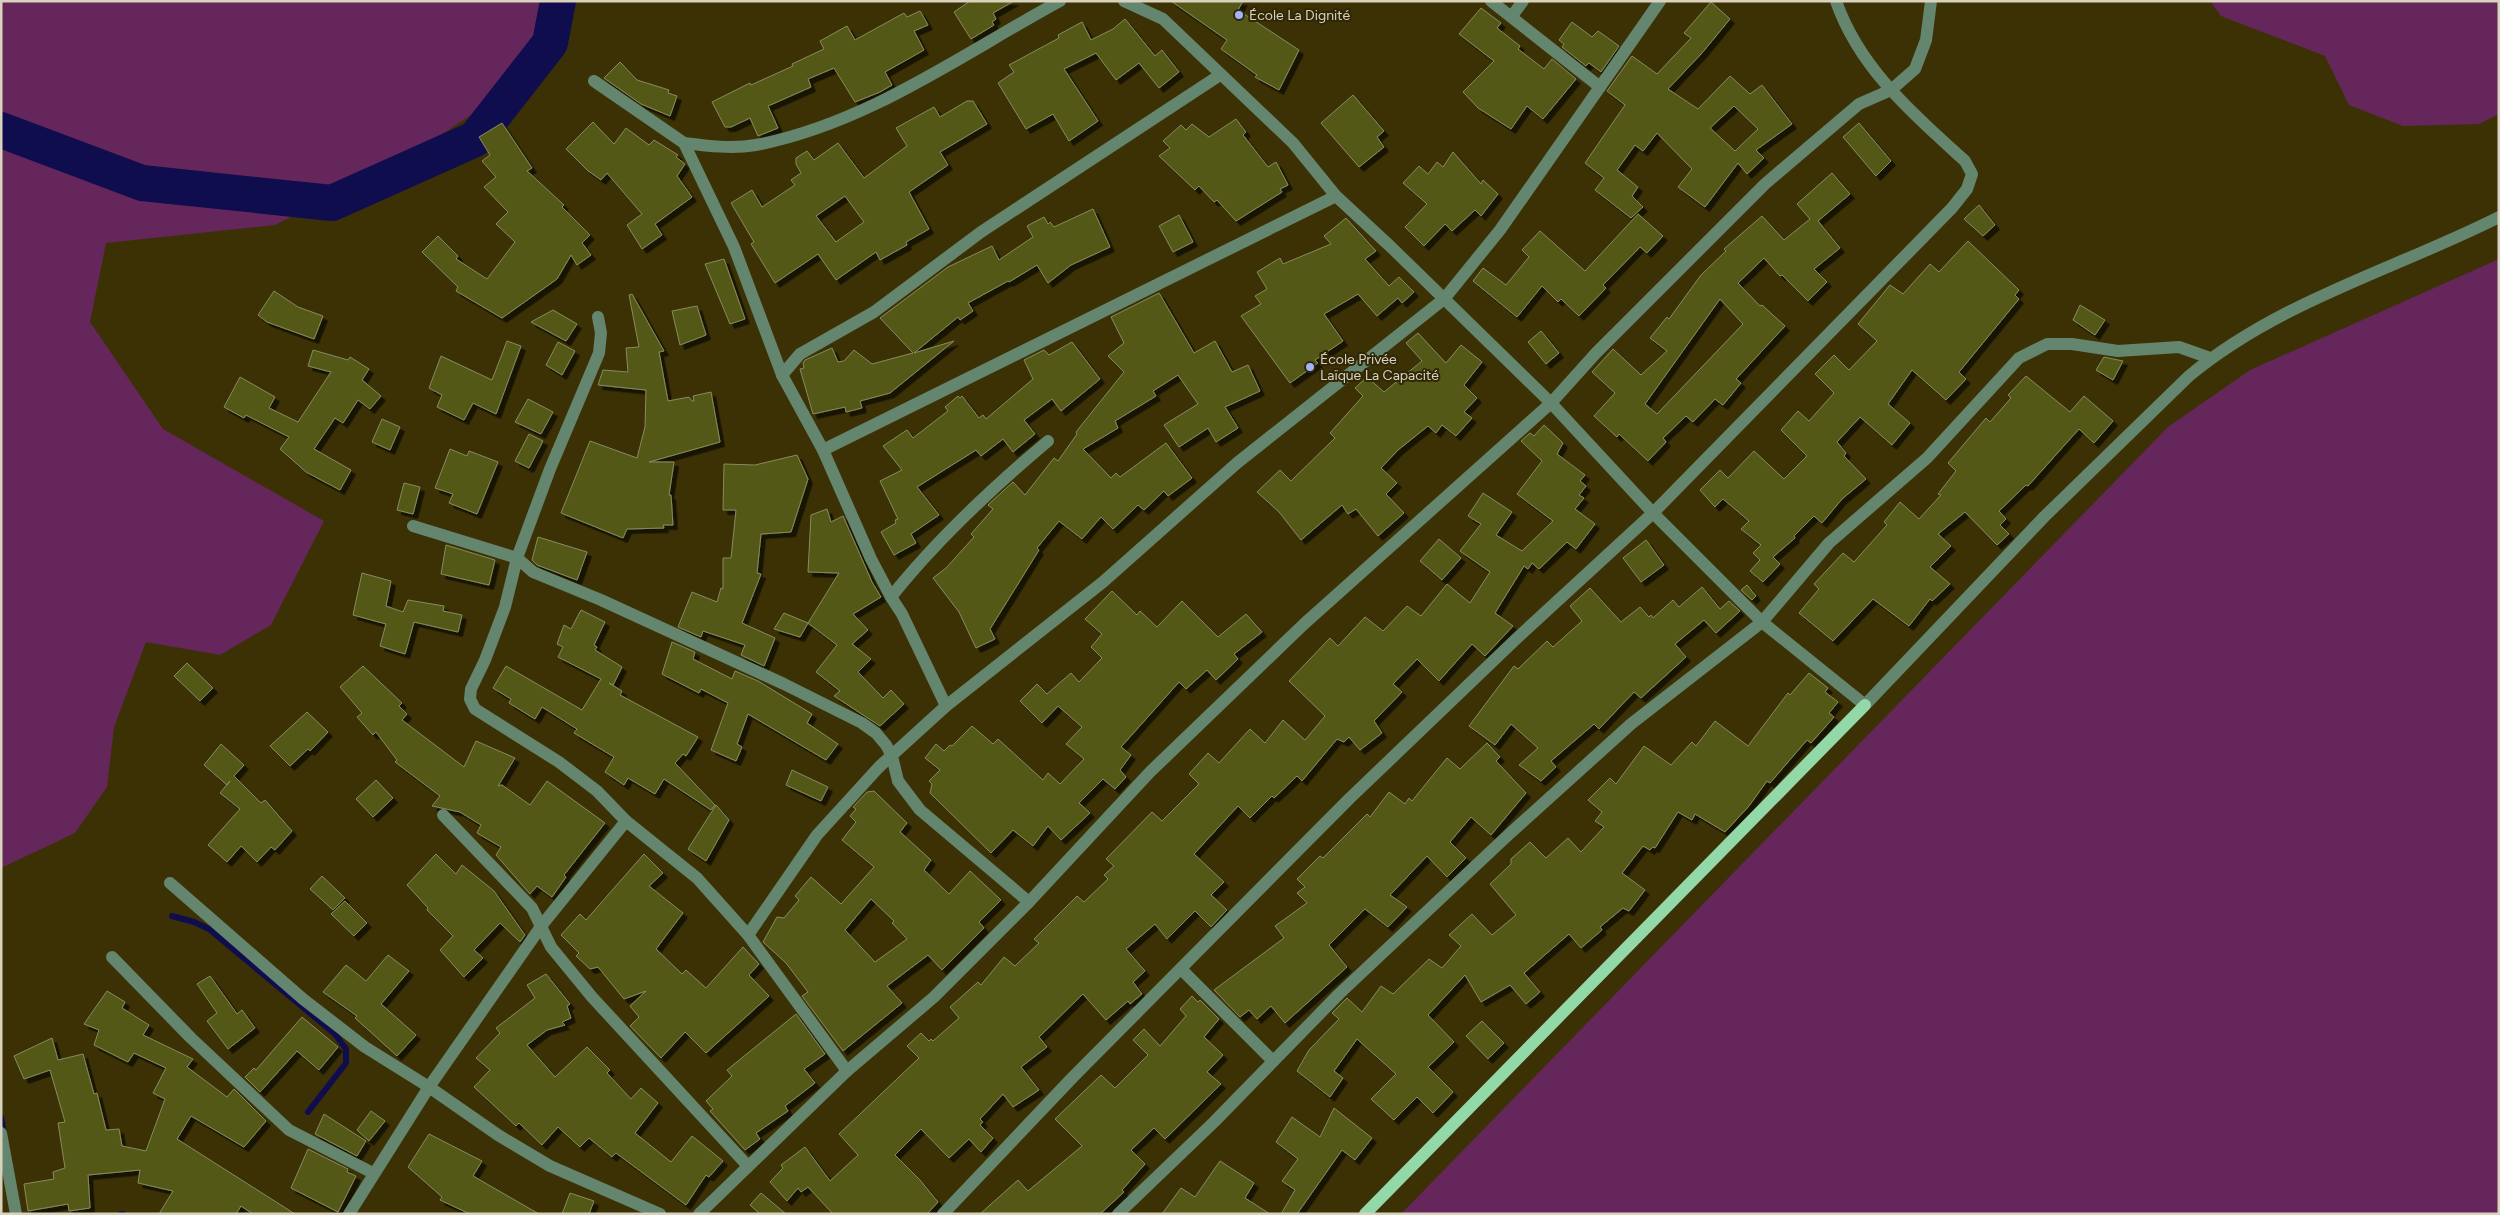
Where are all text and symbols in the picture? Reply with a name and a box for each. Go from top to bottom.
place label: École La Dignité [1249,7,1350,24]
marker: École La Dignité [1233,9,1245,21]
place label: École Privée Laïque La Capacité [1320,351,1439,384]
marker: École Privée Laïque La Capacité [1304,361,1316,373]

